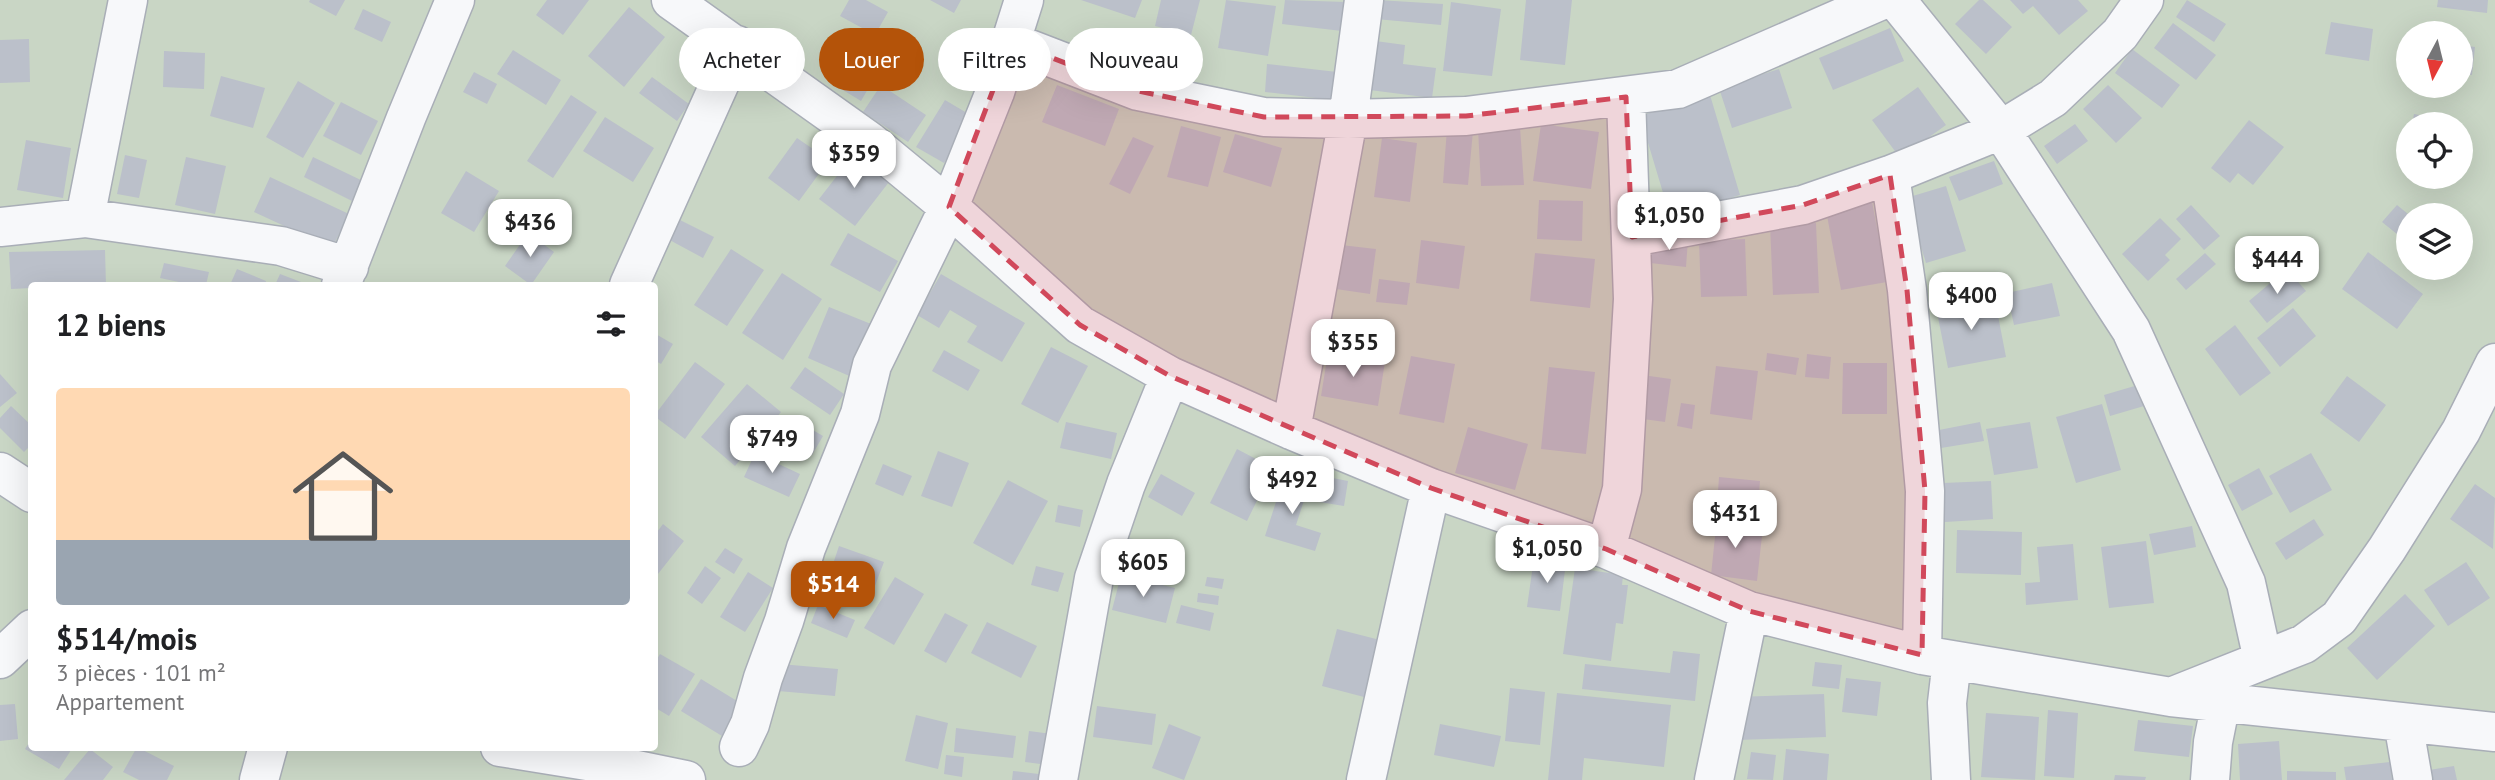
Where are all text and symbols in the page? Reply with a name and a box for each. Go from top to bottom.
north arrow [2396,21,2473,98]
map controls [2396,21,2473,280]
chip: Acheter [679,28,805,91]
chip: Louer [819,28,924,91]
chip: Filtres [938,28,1051,91]
chip: Nouveau [1065,28,1203,91]
button: locate [2396,112,2473,189]
pin: $359 [813,130,895,190]
text: $359 [828,138,880,167]
pin: $1,050 [1612,192,1726,252]
pin: $436 [489,200,571,259]
text: $1,050 [1633,200,1705,229]
button: layers [2396,203,2473,280]
text: $436 [504,207,556,236]
pin: $444 [2236,236,2318,296]
text: $444 [2251,244,2303,273]
pin: $400 [1930,272,2012,332]
text: $400 [1945,280,1997,309]
text: 12 biens [56,305,166,344]
icon: filters [592,305,630,343]
pin: $355 [1312,320,1394,379]
text: $355 [1327,327,1379,356]
pin: $749 [731,416,813,475]
text: $749 [746,423,798,452]
icon: home [280,433,406,559]
pin: $492 [1251,456,1333,516]
text: $492 [1266,464,1318,493]
pin: $431 [1694,490,1776,550]
text: $431 [1709,498,1761,527]
pin: $1,050 [1490,526,1604,585]
text: $1,050 [1511,533,1583,562]
pin: $605 [1102,540,1184,599]
text: $605 [1117,547,1169,576]
pin: $514 [792,562,874,621]
text: $514 [807,569,859,598]
text: $514/mois [56,619,197,658]
text: 3 pièces · 101 m² [56,658,226,687]
text: Appartement [56,687,184,716]

